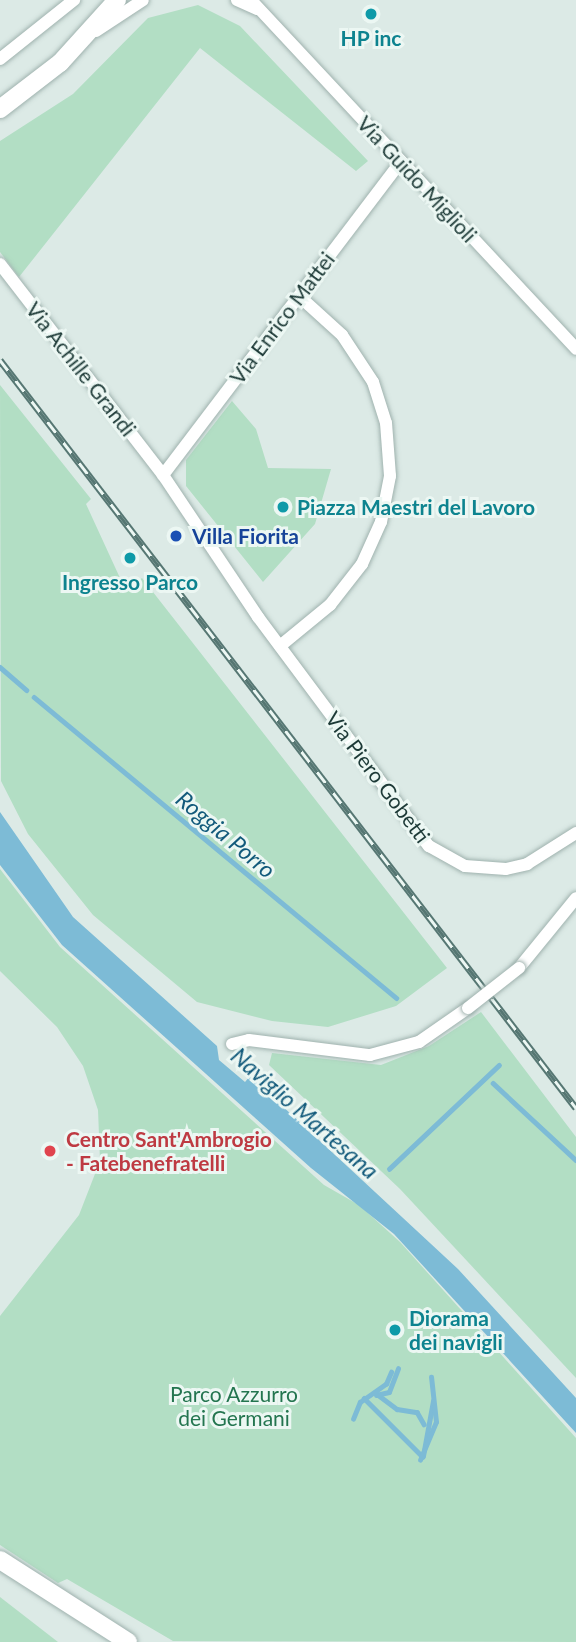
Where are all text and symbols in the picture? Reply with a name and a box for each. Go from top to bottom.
marker: HP inc [363,6,379,22]
place label: HP inc [340,25,402,51]
street label: Via Guido Miglioli [352,111,482,247]
street label: Via Enrico Mattei [224,247,340,389]
street label: Via Achille Grandi [21,297,141,441]
place label: Piazza Maestri del Lavoro [297,494,535,520]
marker: Piazza Maestri del Lavoro [275,499,291,515]
place label: Villa Fiorita [192,523,299,549]
marker: Villa Fiorita [166,526,186,546]
marker: Ingresso Parco [122,550,138,566]
place label: Ingresso Parco [62,569,198,595]
street label: Via Piero Gobetti [320,706,436,848]
water label: Roggia Porro [171,785,281,883]
water label: Naviglio Martesana [226,1042,384,1184]
place label: Centro Sant'Ambrogio - Fatebenefratelli [66,1126,272,1176]
marker: Centro Sant'Ambrogio - Fatebenefratelli [40,1141,60,1161]
place label: Diorama dei navigli [409,1305,503,1355]
marker: Diorama dei navigli [387,1322,403,1338]
park label: Parco Azzurro dei Germani [170,1381,298,1431]

